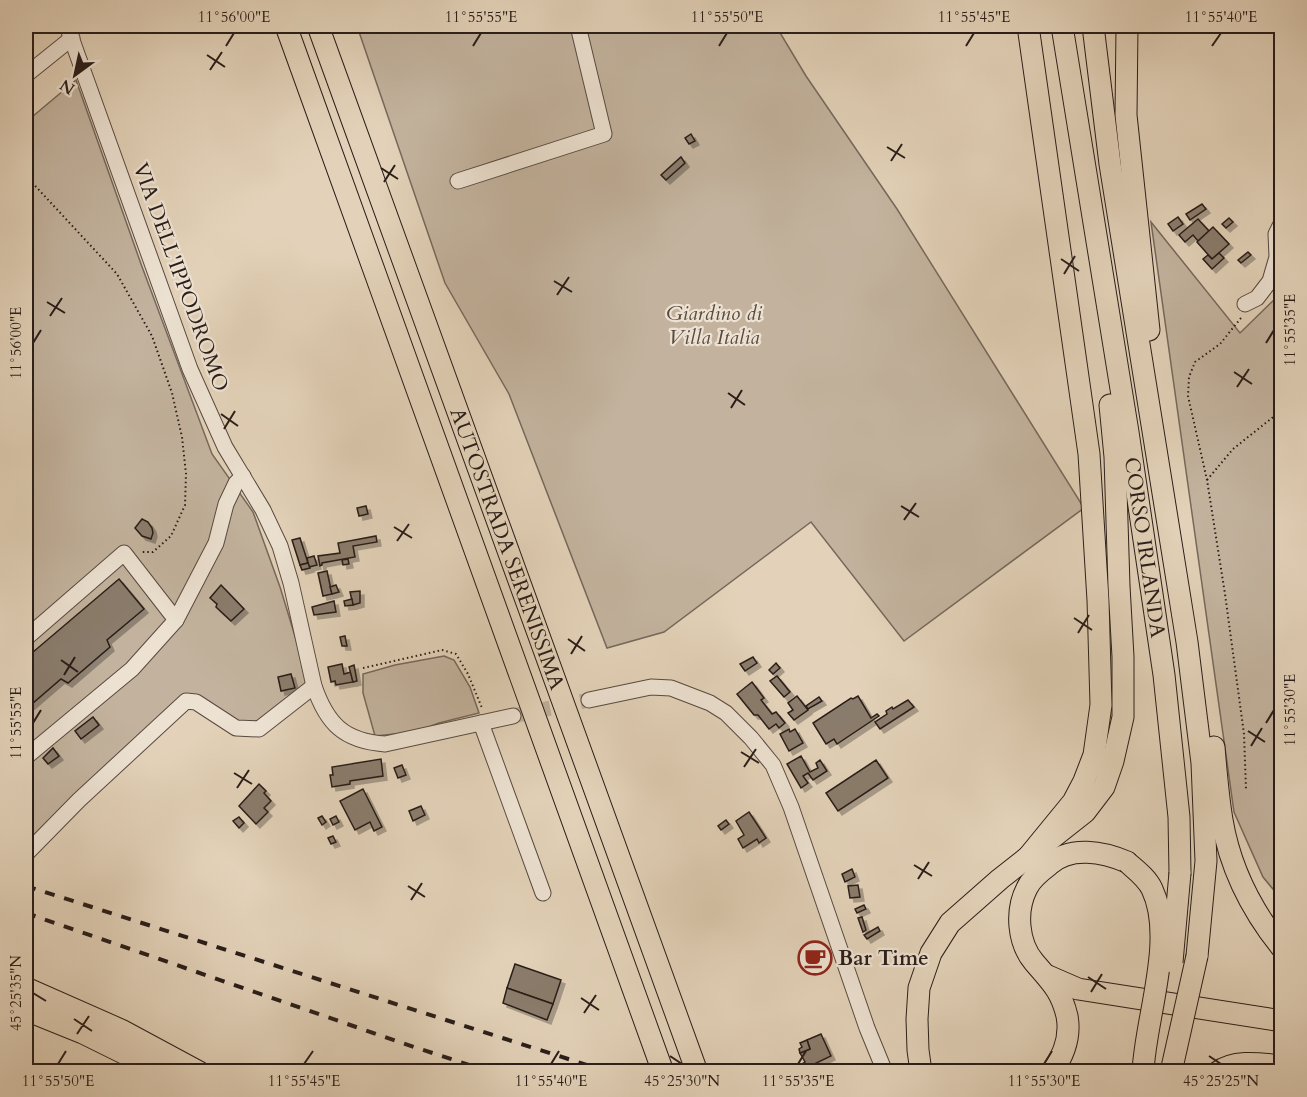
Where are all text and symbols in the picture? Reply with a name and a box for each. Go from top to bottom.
text: 11°56'00"E [198,7,270,27]
text: 11°55'55"E [445,7,517,27]
text: 11°55'50"E [691,7,763,27]
text: 11°55'45"E [938,7,1010,27]
text: 11°55'40"E [1185,7,1257,27]
north arrow [45,45,105,105]
text: N [55,74,79,100]
street label: VIA DELL'IPPODROMO [126,159,235,395]
text: 11°55'35"E [1280,294,1300,366]
park label: Giardino di Villa Italia [666,299,762,352]
text: 11°56'00"E [6,307,26,379]
street label: AUTOSTRADA SERENISSIMA [443,404,571,694]
street label: CORSO IRLANDA [1117,455,1172,640]
text: 11°55'30"E [1280,674,1300,746]
text: 11°55'55"E [6,687,26,759]
cafe icon: Bar Time [797,940,833,976]
place label: Bar Time [838,944,929,973]
text: 45°25'35"N [6,955,26,1031]
text: 11°55'50"E [22,1071,94,1091]
text: 11°55'45"E [268,1071,340,1091]
text: 11°55'40"E [515,1071,587,1091]
text: 45°25'30"N [644,1071,720,1091]
text: 11°55'35"E [762,1071,834,1091]
text: 11°55'30"E [1008,1071,1080,1091]
text: 45°25'25"N [1183,1071,1259,1091]

